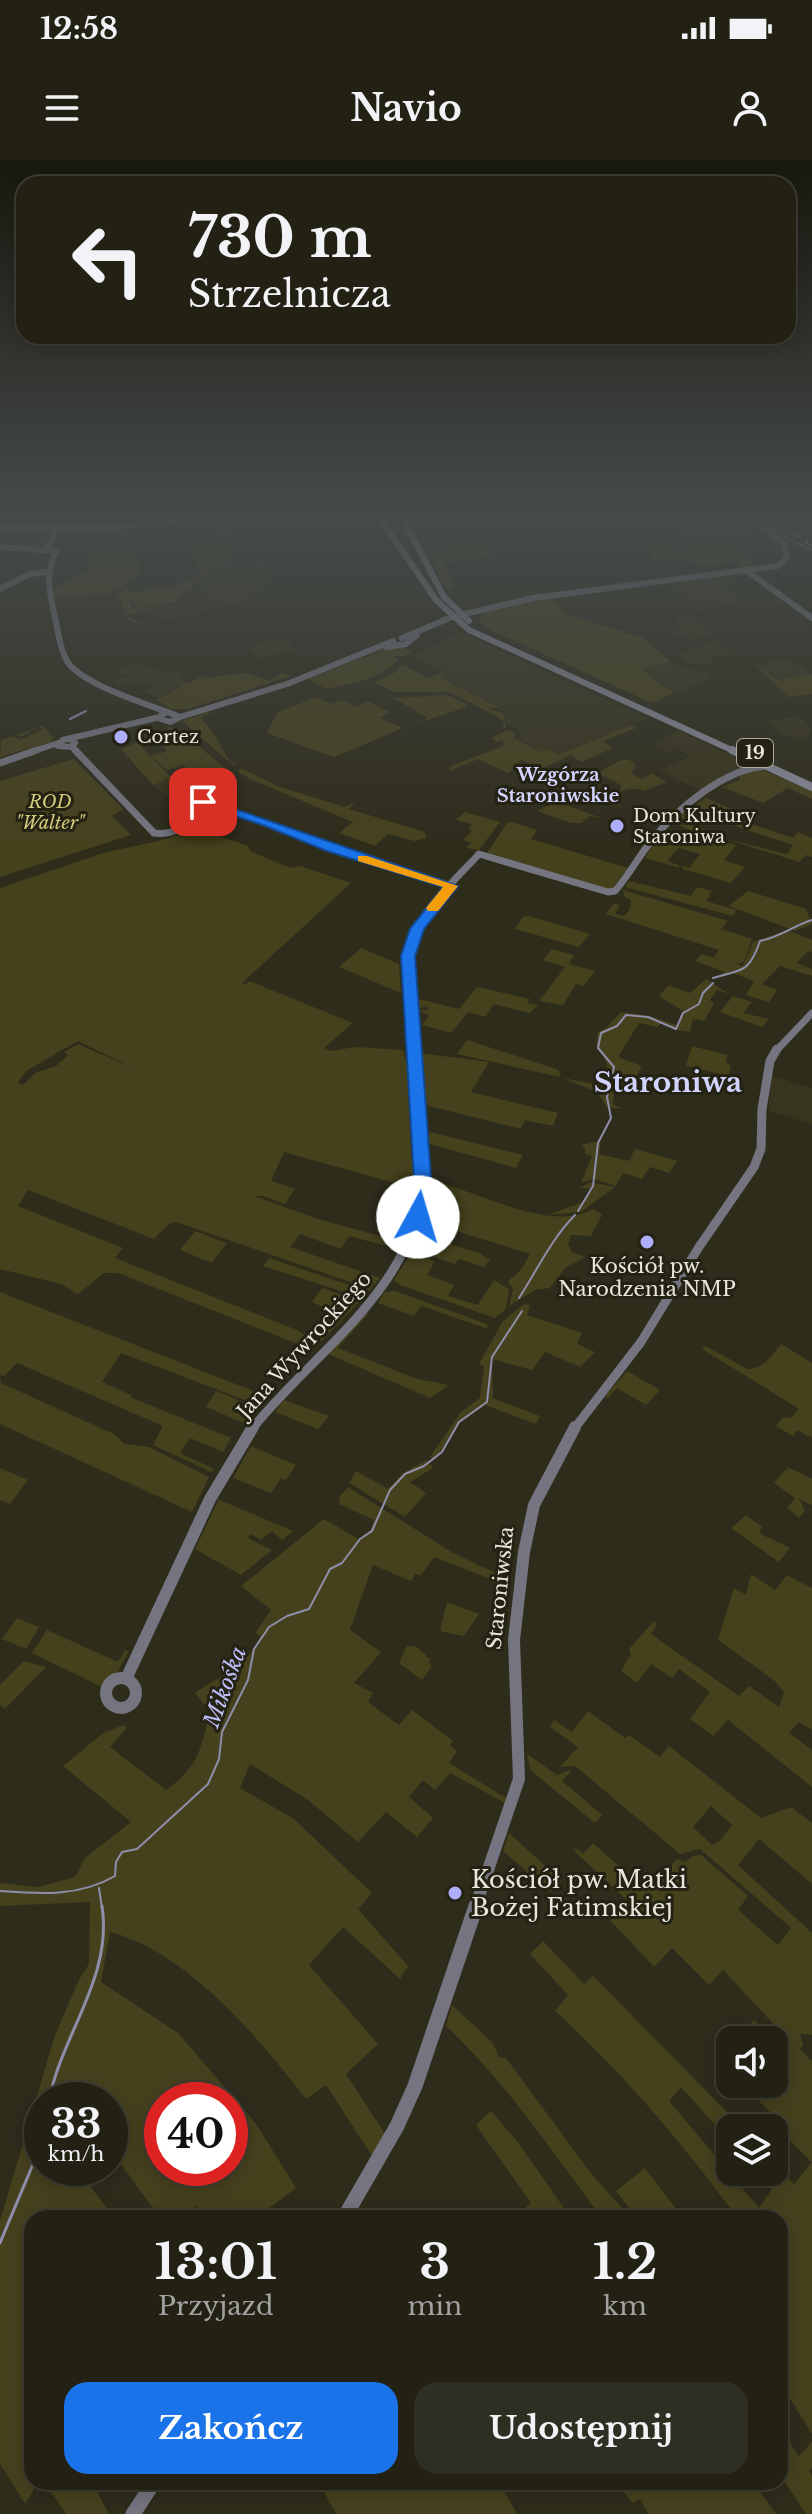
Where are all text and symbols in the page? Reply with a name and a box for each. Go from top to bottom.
text: 12:58 [40,10,118,47]
icon: menu [40,86,84,130]
text: Navio [350,86,462,131]
icon: person [728,86,772,130]
text: 730 m [188,203,372,272]
icon: left [56,208,160,312]
text: Strzelnicza [188,272,391,317]
place label: Cortez [137,726,199,748]
marker: Cortez [112,728,130,746]
road number: 19 [737,739,773,767]
district label: Wzgórza Staroniwskie [497,764,619,807]
pin [169,768,237,836]
icon: arrive [181,780,225,824]
park label: ROD "Walter" [16,791,86,834]
place label: Dom Kultury Staroniwa [633,805,756,848]
marker: Dom Kultury Staroniwa [608,817,626,835]
district label: Staroniwa [594,1065,742,1100]
position arrow [376,1175,460,1259]
marker: Kościół pw. Narodzenia NMP [638,1233,656,1251]
place label: Kościół pw. Narodzenia NMP [558,1254,736,1301]
street label: Jana Wywrockiego [230,1267,376,1426]
street label: Staroniwska [482,1524,518,1651]
water label: Mikośka [198,1643,252,1732]
place label: Kościół pw. Matki Bożej Fatimskiej [471,1865,687,1922]
marker: Kościół pw. Matki Bożej Fatimskiej [446,1884,464,1902]
map controls [716,2026,788,2186]
button: sound [716,2026,788,2098]
speed limit sign: 40 [144,2082,248,2186]
text: 33 [51,2099,101,2149]
button: layers [716,2114,788,2186]
text: km/h [48,2142,104,2166]
text: 13:01 [155,2232,277,2292]
text: 3 [420,2232,450,2292]
text: 1.2 [593,2232,657,2292]
text: Przyjazd [158,2290,274,2322]
text: min [407,2290,462,2322]
text: km [603,2290,647,2322]
button: Zakończ [64,2382,398,2474]
button: Udostępnij [414,2382,748,2474]

